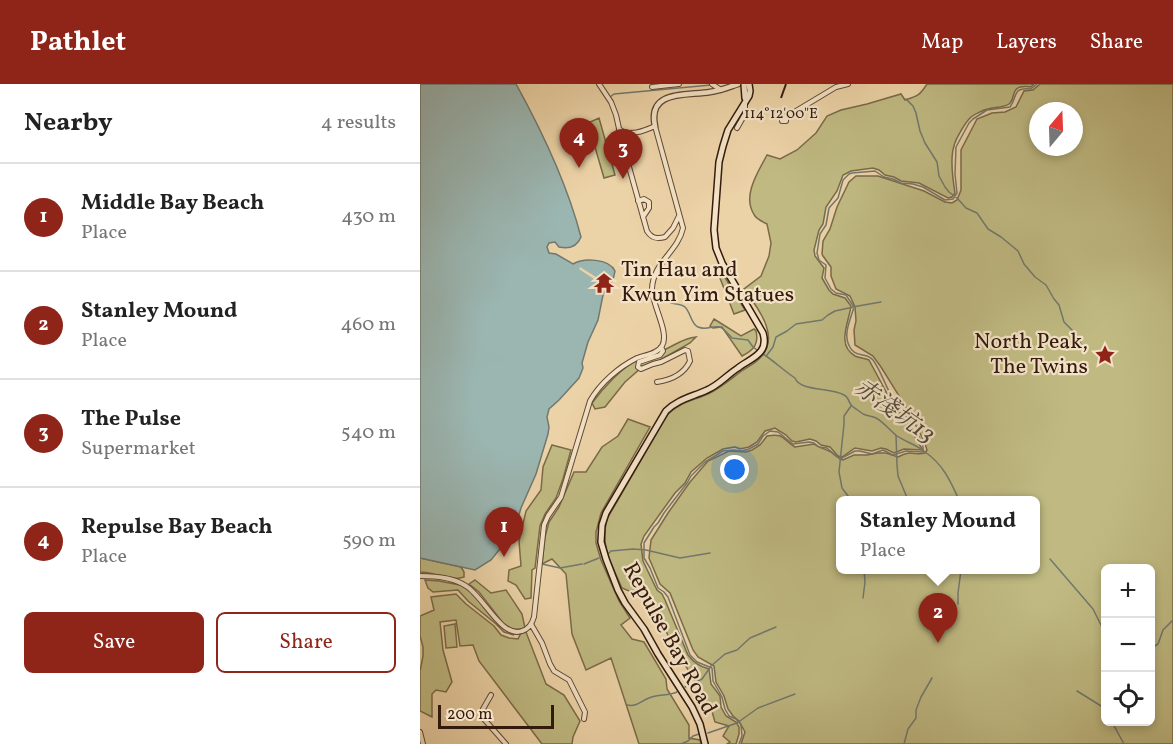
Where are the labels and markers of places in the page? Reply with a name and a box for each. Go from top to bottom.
pin: 4 [560,118,598,168]
pin: 3 [604,130,642,179]
place label: Tin Hau and Kwun Yim Statues [621,255,794,311]
temple icon: Tin Hau and Kwun Yim Statues [592,271,616,295]
place label: North Peak, The Twins [974,327,1088,383]
place icon: North Peak, The Twins [1093,343,1117,367]
pin: 1 [484,508,524,557]
pin: 2 [918,594,958,643]

